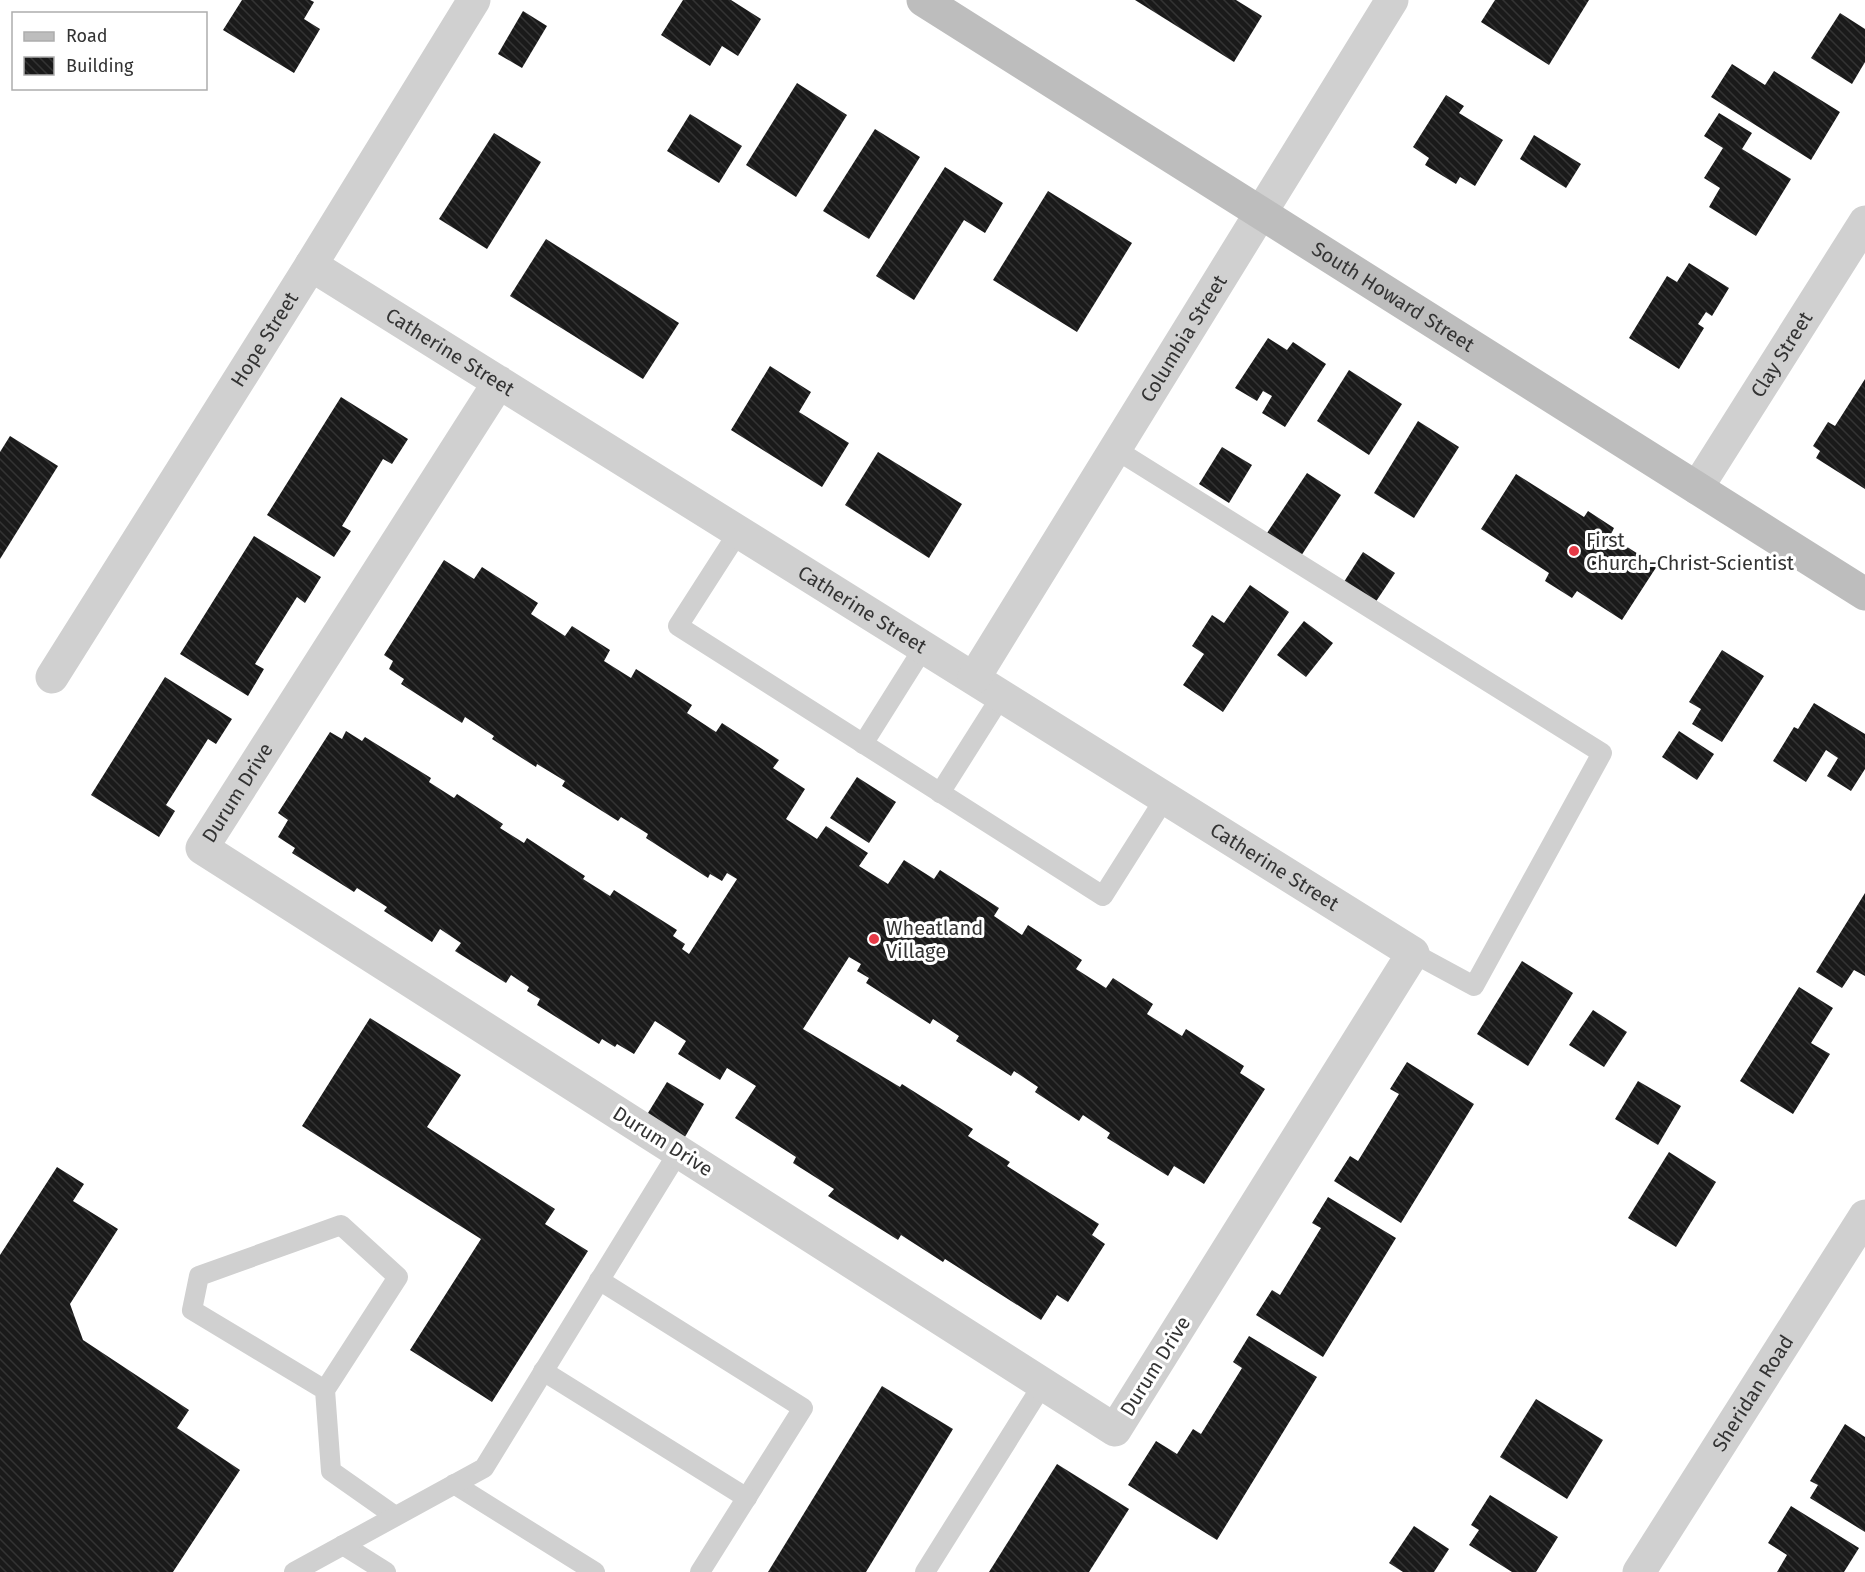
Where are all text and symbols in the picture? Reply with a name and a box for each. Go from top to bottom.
legend [12,12,207,90]
text: Road [66,25,108,47]
text: Building [66,55,134,77]
street label: South Howard Street [1308,236,1480,357]
street label: Columbia Street [1135,270,1232,406]
street label: Hope Street [226,287,304,391]
street label: Catherine Street [381,303,520,401]
street label: Clay Street [1745,306,1818,402]
place label: First Church-Christ-Scientist [1586,528,1795,575]
marker: First Church-Christ-Scientist [1567,544,1581,558]
street label: Catherine Street [793,560,932,659]
street label: Durum Drive [197,738,278,847]
street label: Catherine Street [1206,817,1344,916]
place label: Wheatland Village [886,916,983,963]
marker: Wheatland Village [867,932,881,946]
street label: Durum Drive [609,1101,717,1181]
street label: Durum Drive [1115,1312,1195,1420]
street label: Sheridan Road [1707,1330,1798,1456]

